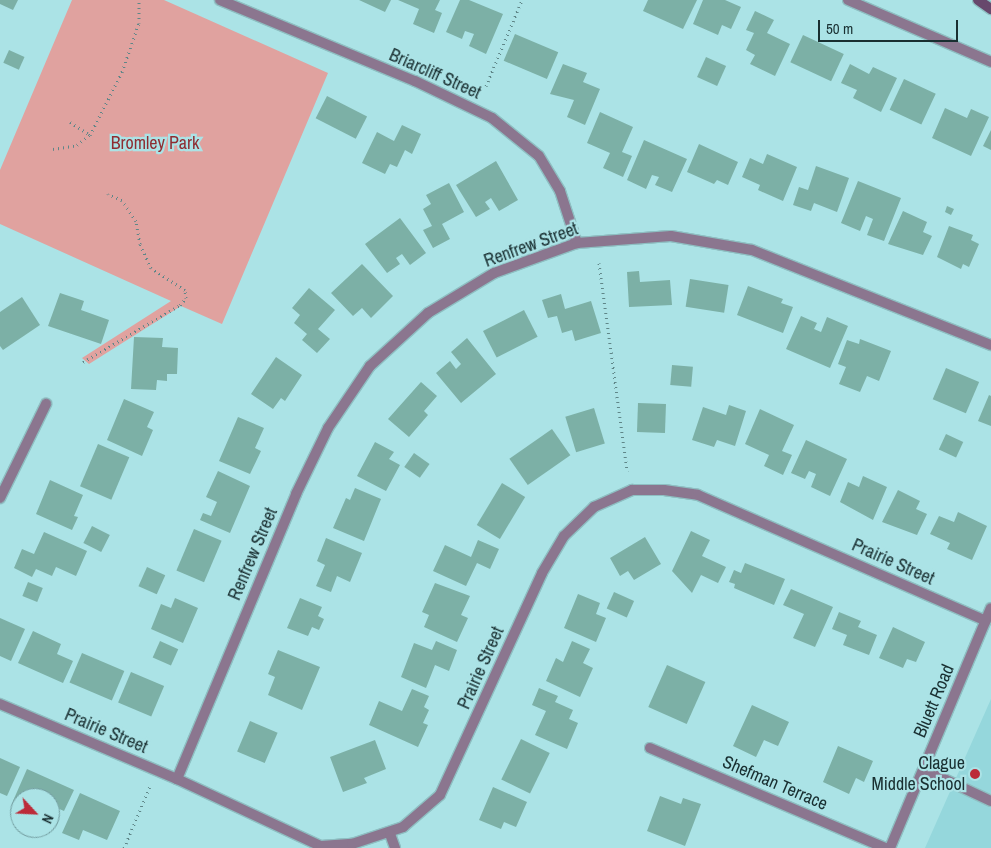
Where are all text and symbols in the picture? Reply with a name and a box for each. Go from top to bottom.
scale bar [821,10,961,42]
text: 50 m [826,18,853,39]
street label: Briarcliff Street [386,44,484,104]
park label: Bromley Park [111,132,199,154]
street label: Renfrew Street [481,218,581,272]
street label: Renfrew Street [224,504,282,604]
street label: Prairie Street [849,534,937,590]
street label: Prairie Street [453,624,509,712]
street label: Bluett Road [909,661,959,741]
street label: Prairie Street [61,704,151,758]
street label: Shefman Terrace [719,751,831,815]
place label: Clague Middle School [871,753,965,796]
marker: Clague Middle School [969,768,981,780]
north arrow [10,788,60,838]
text: N [38,811,58,826]

